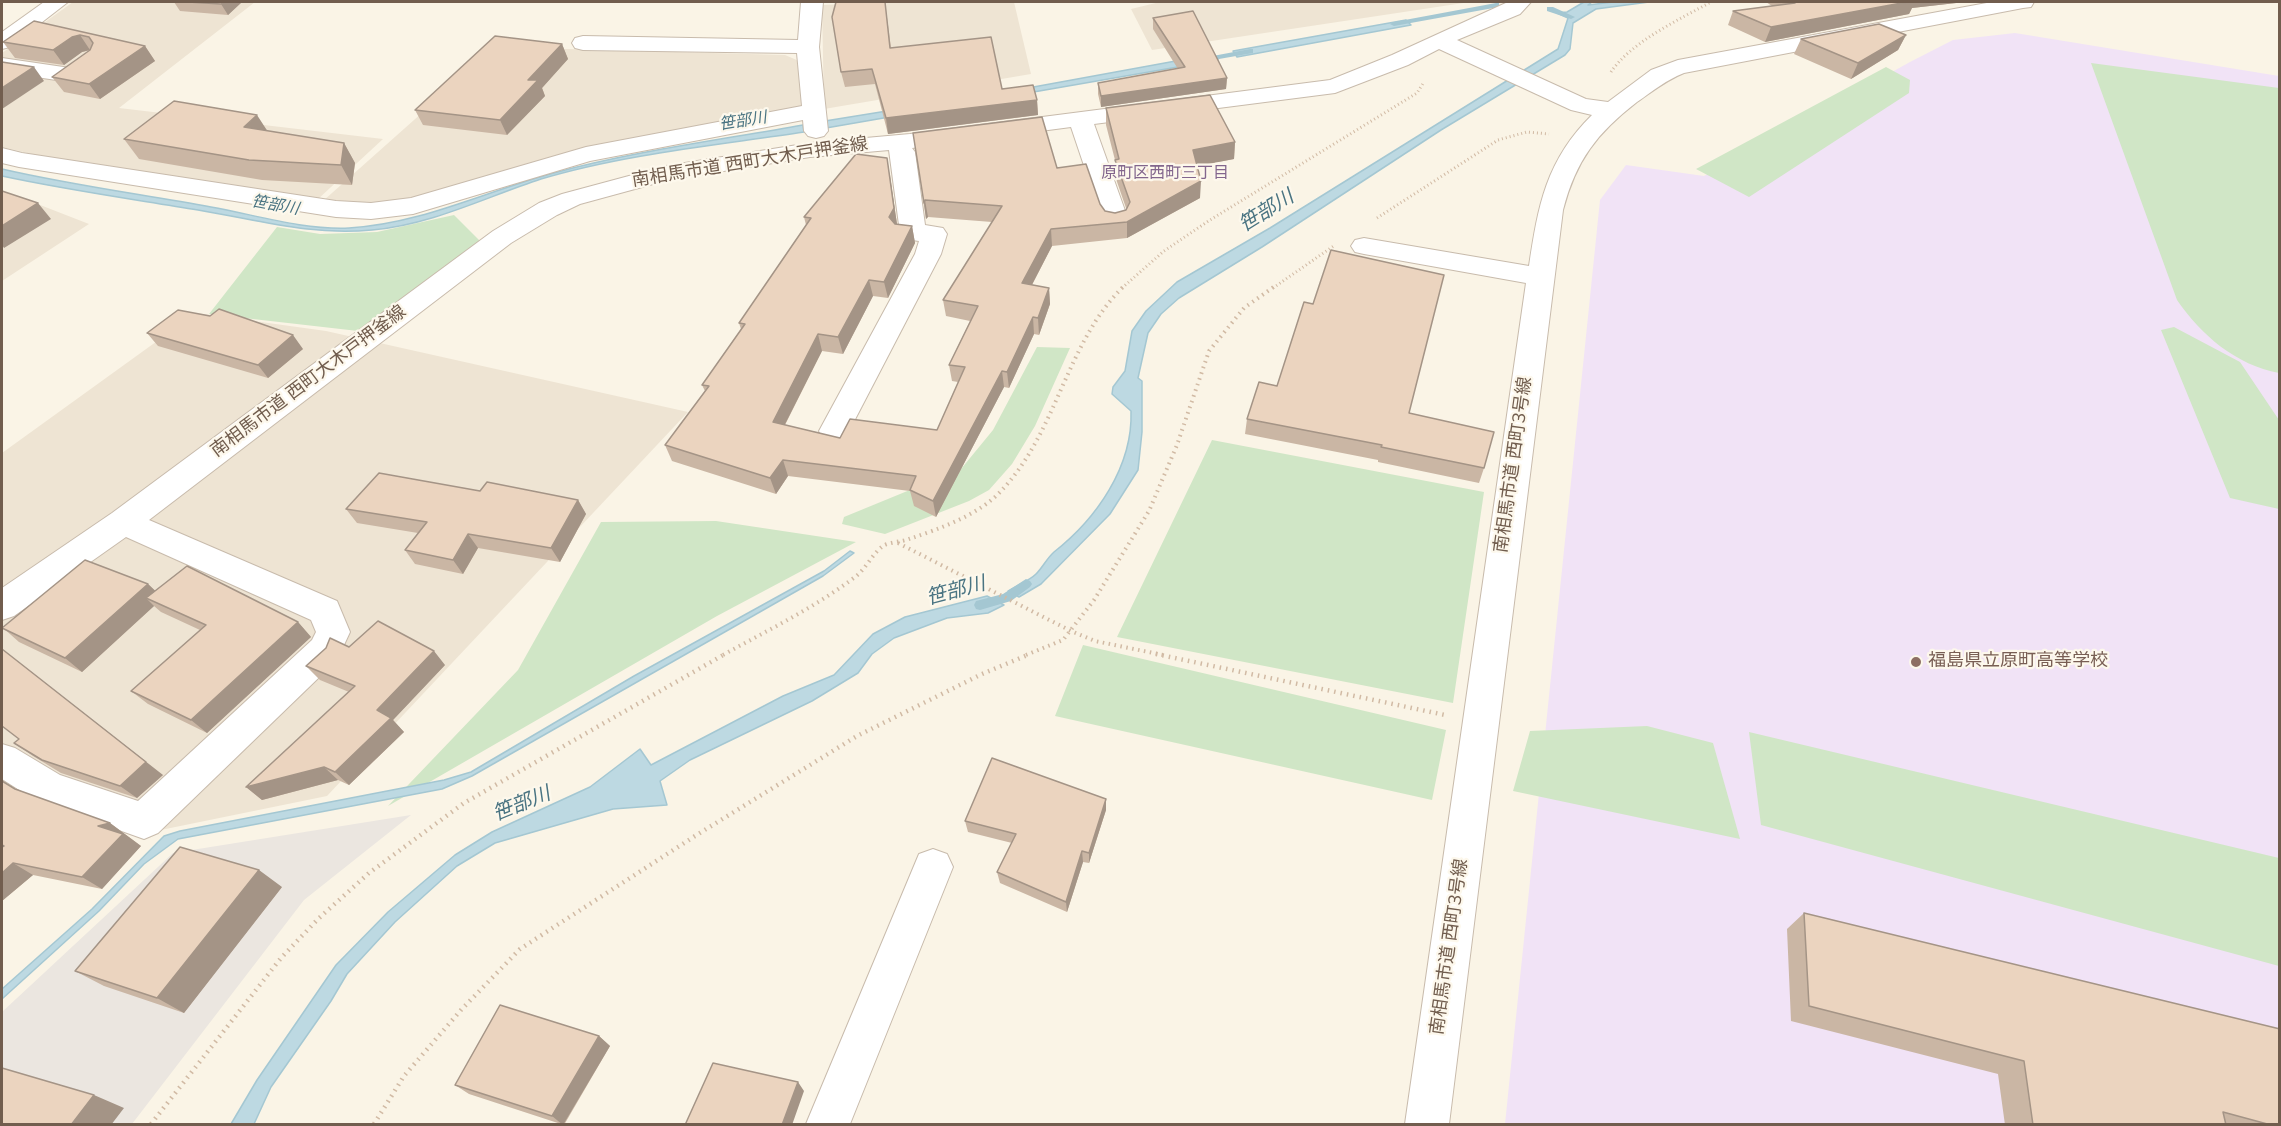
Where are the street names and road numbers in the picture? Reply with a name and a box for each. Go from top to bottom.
street label: 南相馬市道 西町大木戸押釜線 [630,134,870,192]
street label: 南相馬市道 西町大木戸押釜線 [207,302,411,462]
street label: 南相馬市道 西町3号線 [1491,376,1537,554]
street label: 南相馬市道 西町3号線 [1427,858,1473,1036]

